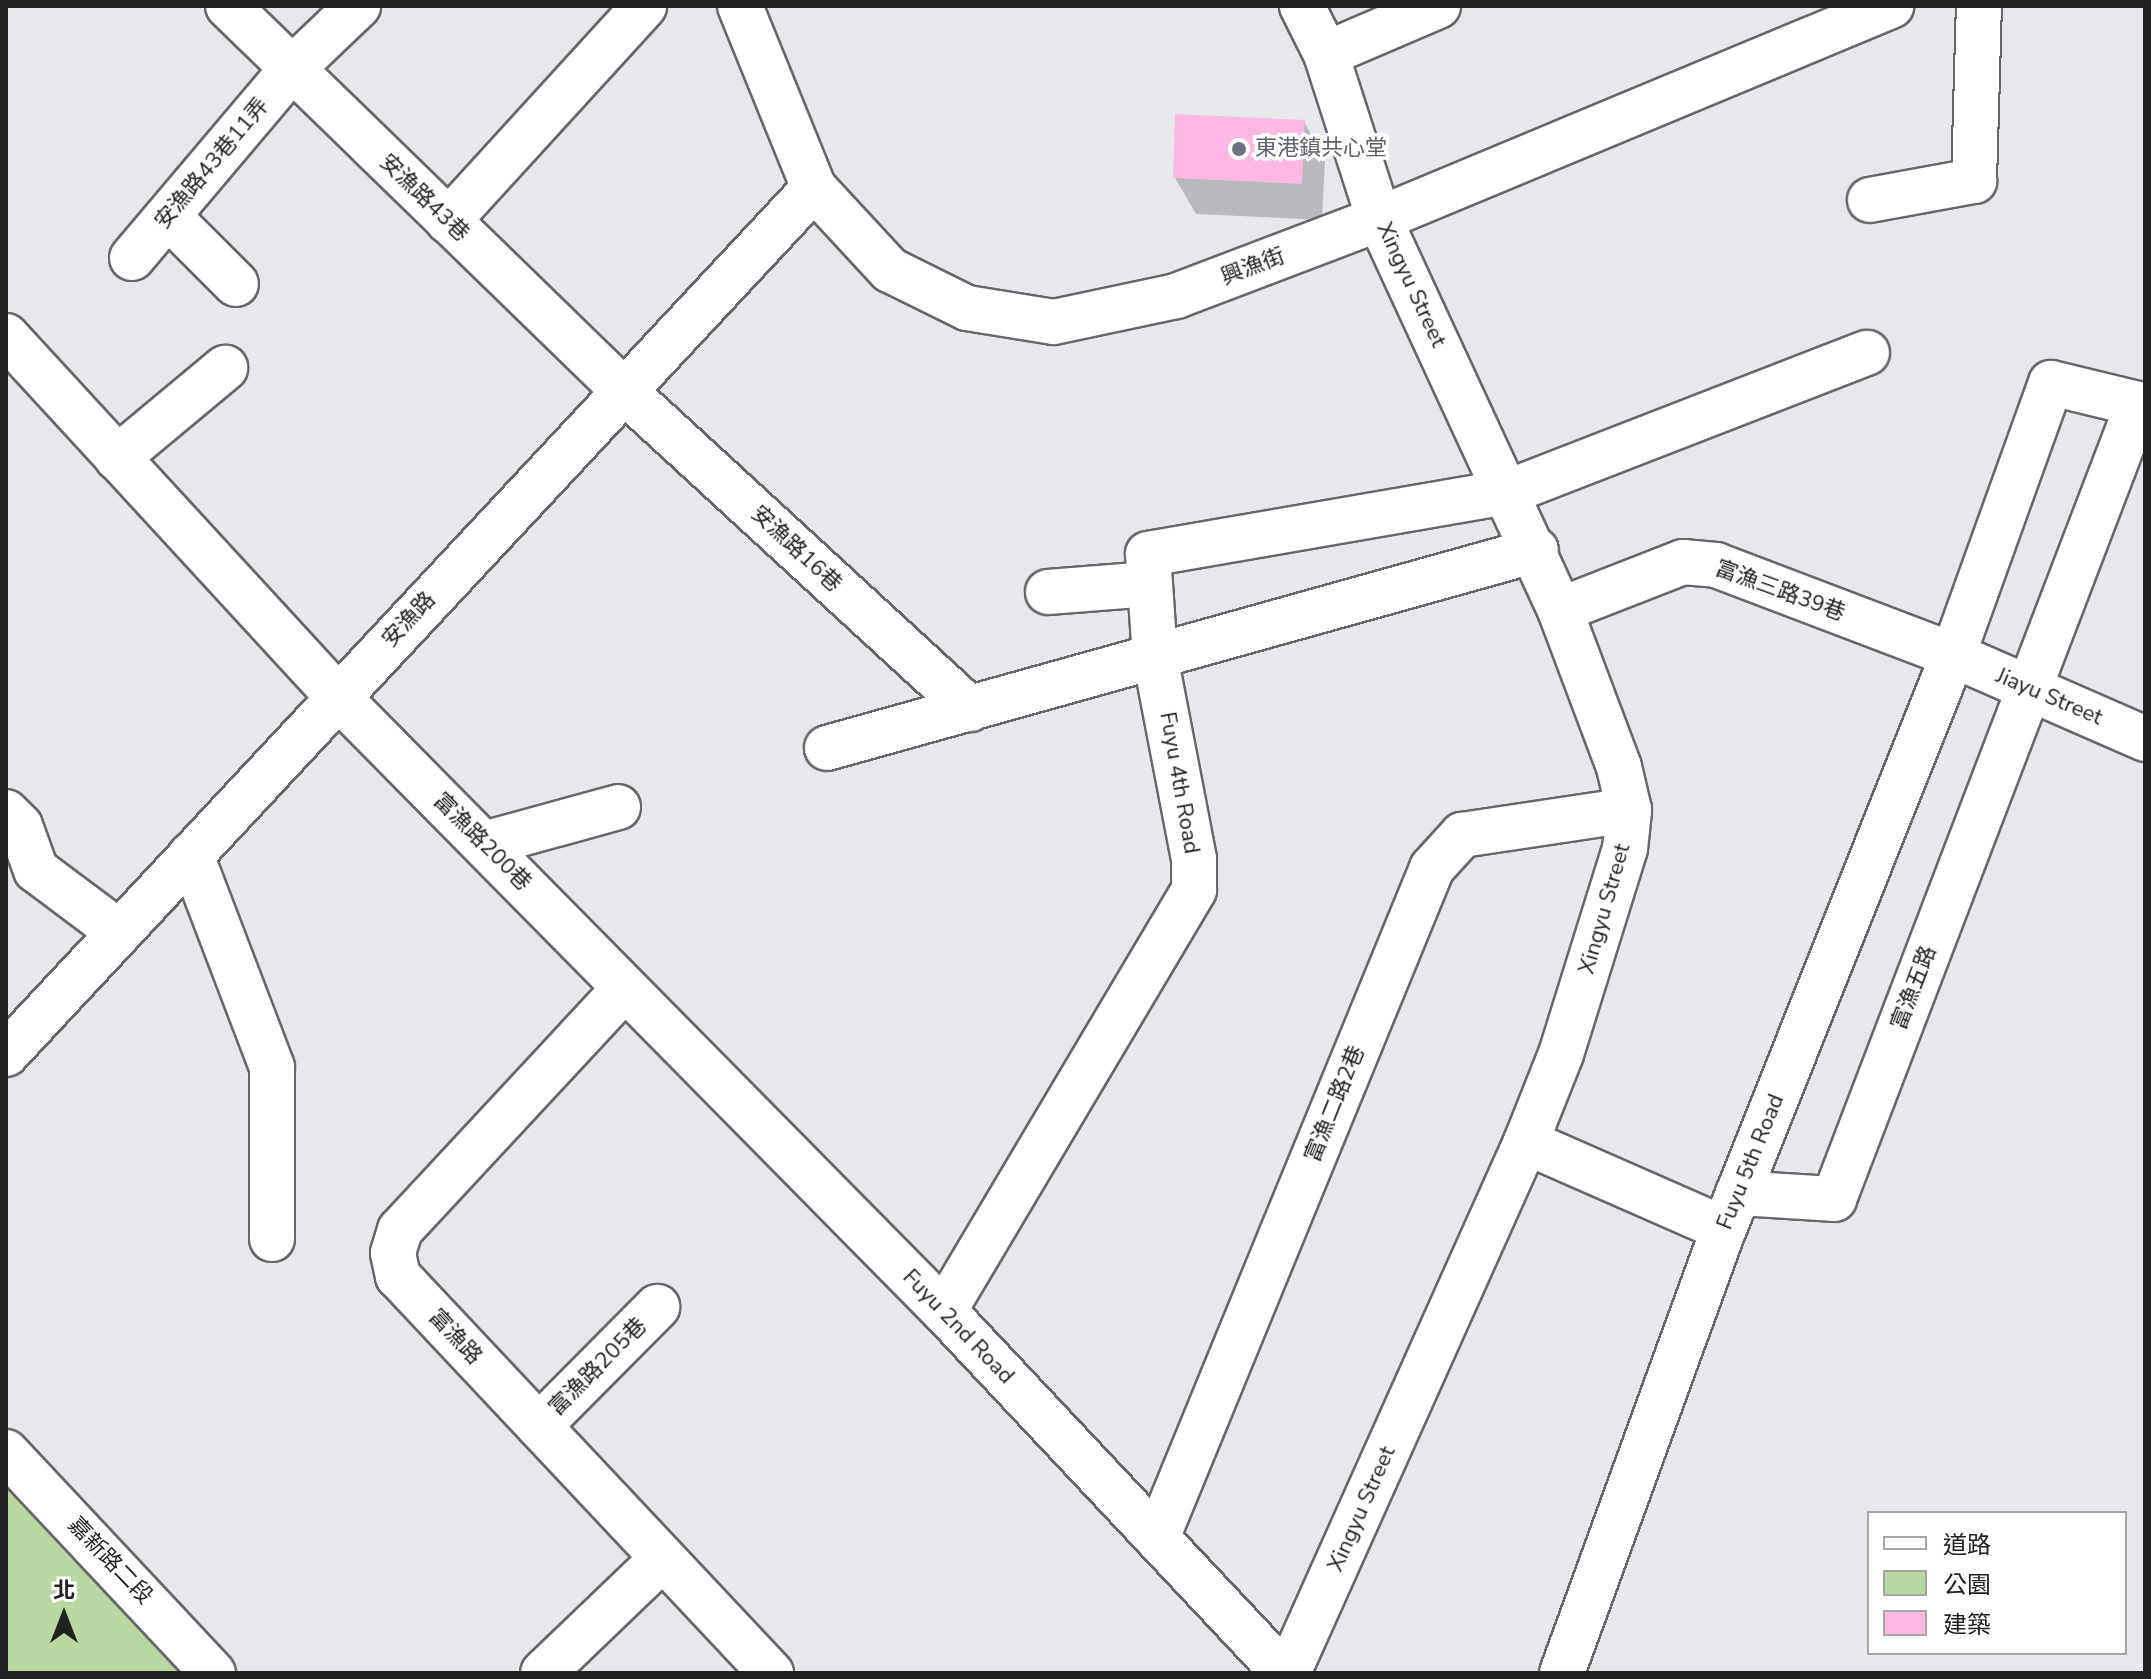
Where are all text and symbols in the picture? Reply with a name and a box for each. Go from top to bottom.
street label: 安漁路43巷11弄 [150,93,274,235]
place label: 東港鎮共心堂 [1255,136,1387,162]
marker: 東港鎮共心堂 [1230,140,1248,158]
street label: 安漁路43巷 [374,149,474,247]
street label: Xingyu Street [1371,219,1451,351]
street label: 興漁街 [1217,243,1289,291]
street label: 安漁路16巷 [745,500,847,598]
street label: 富漁三路39巷 [1711,555,1849,627]
street label: 安漁路 [377,587,441,653]
street label: Jiayu Street [1992,663,2106,731]
street label: Fuyu 4th Road [1154,710,1204,856]
street label: 富漁路200巷 [428,788,536,896]
street label: Xingyu Street [1574,841,1636,977]
street label: 富漁五路 [1886,942,1942,1034]
street label: 富漁二路2巷 [1300,1042,1370,1166]
street label: Fuyu 5th Road [1712,1090,1790,1234]
street label: Fuyu 2nd Road [897,1264,1019,1390]
street label: 富漁路 [423,1304,487,1370]
street label: 富漁路205巷 [544,1313,652,1421]
street label: Xingyu Street [1323,1442,1401,1576]
legend [1867,1511,2127,1655]
street label: 嘉新路二段 [62,1512,158,1610]
text: 道路 [1943,1529,1991,1561]
text: 公園 [1943,1569,1991,1601]
north arrow [24,1575,104,1655]
text: 北 [53,1576,75,1606]
text: 建築 [1943,1609,1991,1641]

